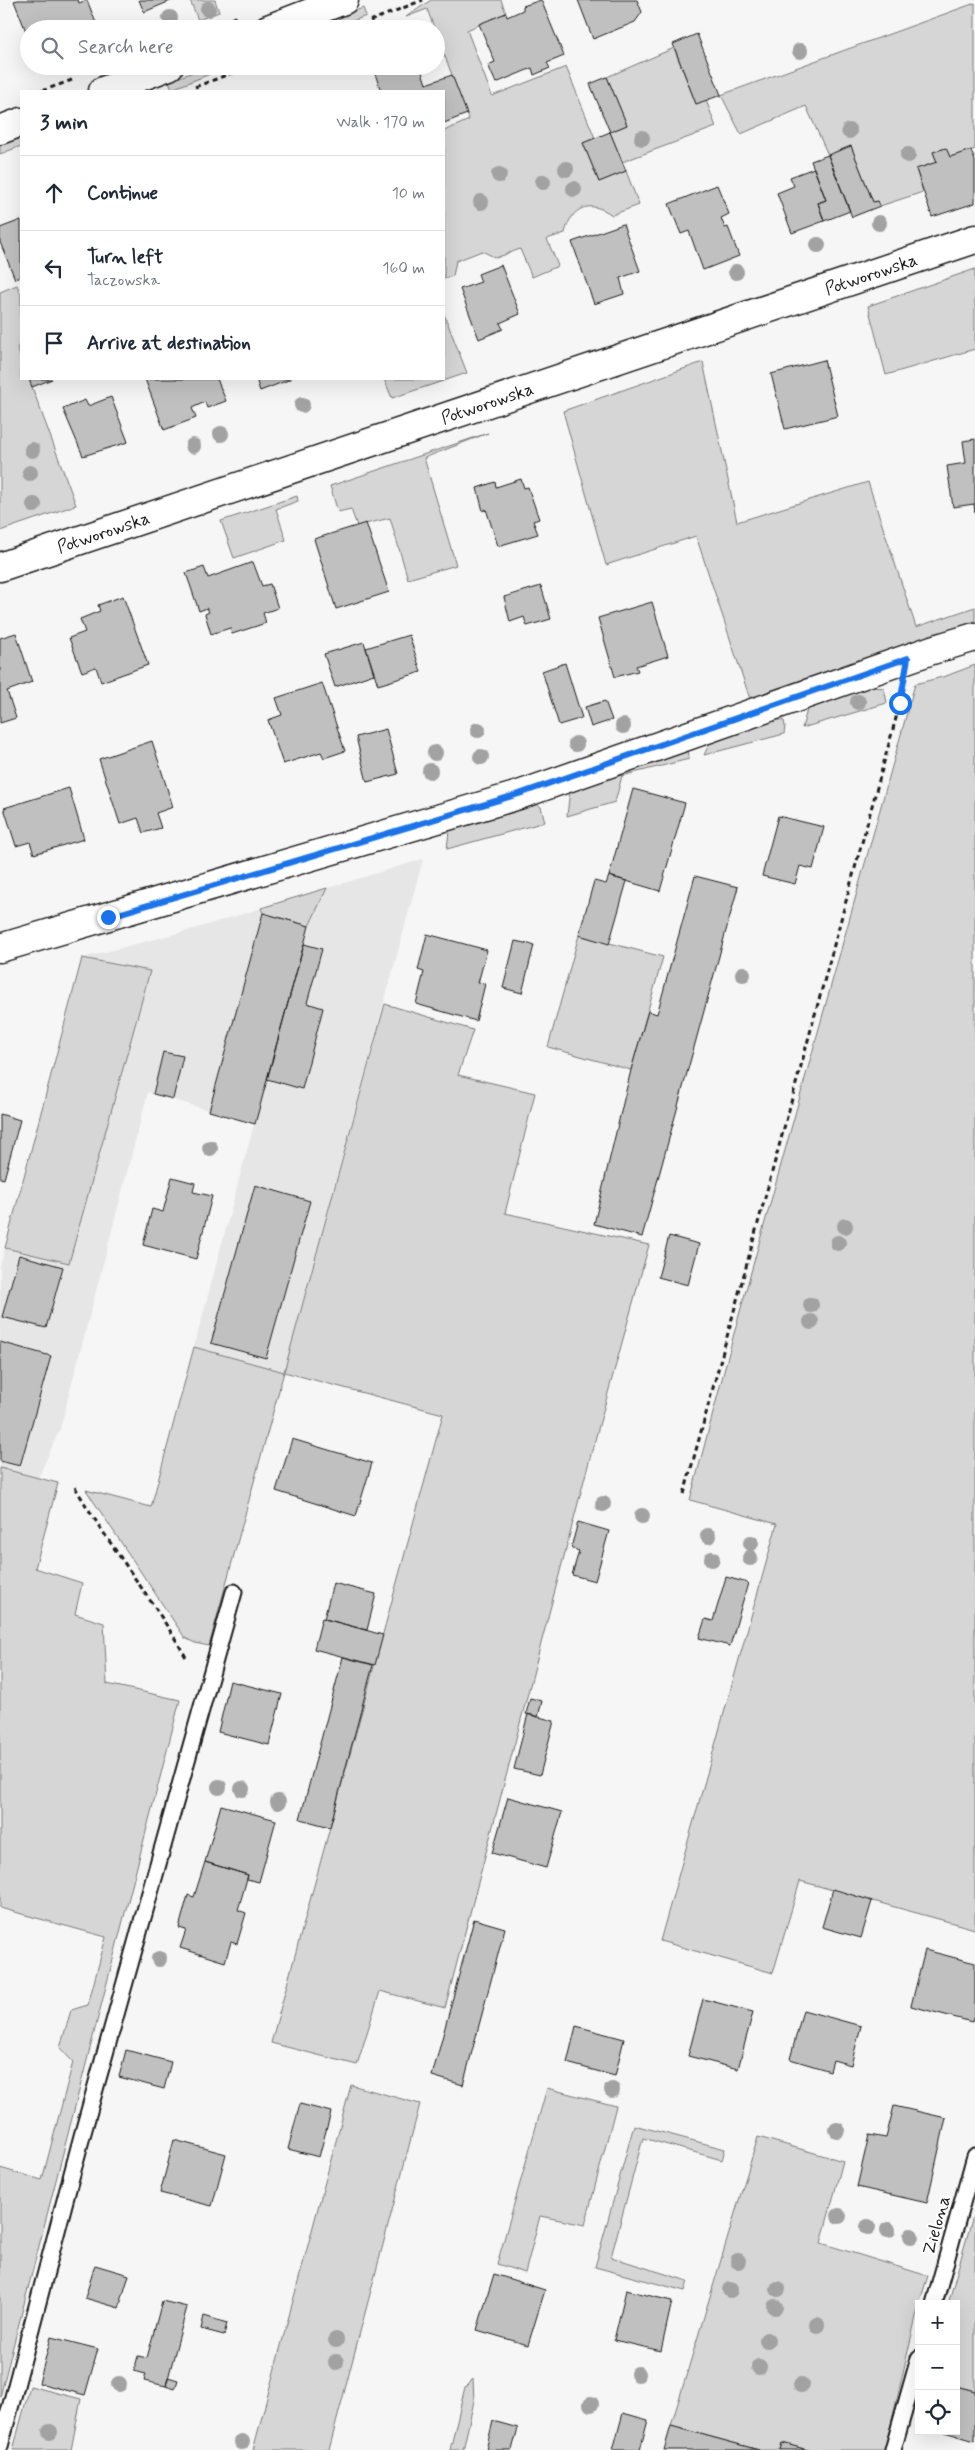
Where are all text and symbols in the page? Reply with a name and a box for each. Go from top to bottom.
search box [20,20,445,75]
icon: search [38,34,66,62]
text: Search here [78,35,174,60]
text: 3 min [40,109,88,137]
text: Walk · 170 m [336,112,425,133]
icon: ahead [40,179,68,207]
text: Continue [87,181,158,206]
text: 10 m [392,183,425,204]
text: Turn left [87,245,163,270]
street label: Potworowska [822,248,921,302]
icon: left [40,254,68,282]
text: 160 m [382,258,425,279]
text: Taczowska [87,270,160,291]
icon: arrive [40,329,68,357]
text: Arrive at destination [87,331,251,356]
street label: Potworowska [438,377,537,431]
street label: Potworowska [54,506,153,560]
route start [889,692,912,715]
route end [97,906,120,929]
street label: Zielona [917,2193,957,2258]
map controls [915,2300,960,2435]
button: + [915,2300,960,2345]
button: − [915,2345,960,2390]
button: locate [915,2390,960,2435]

